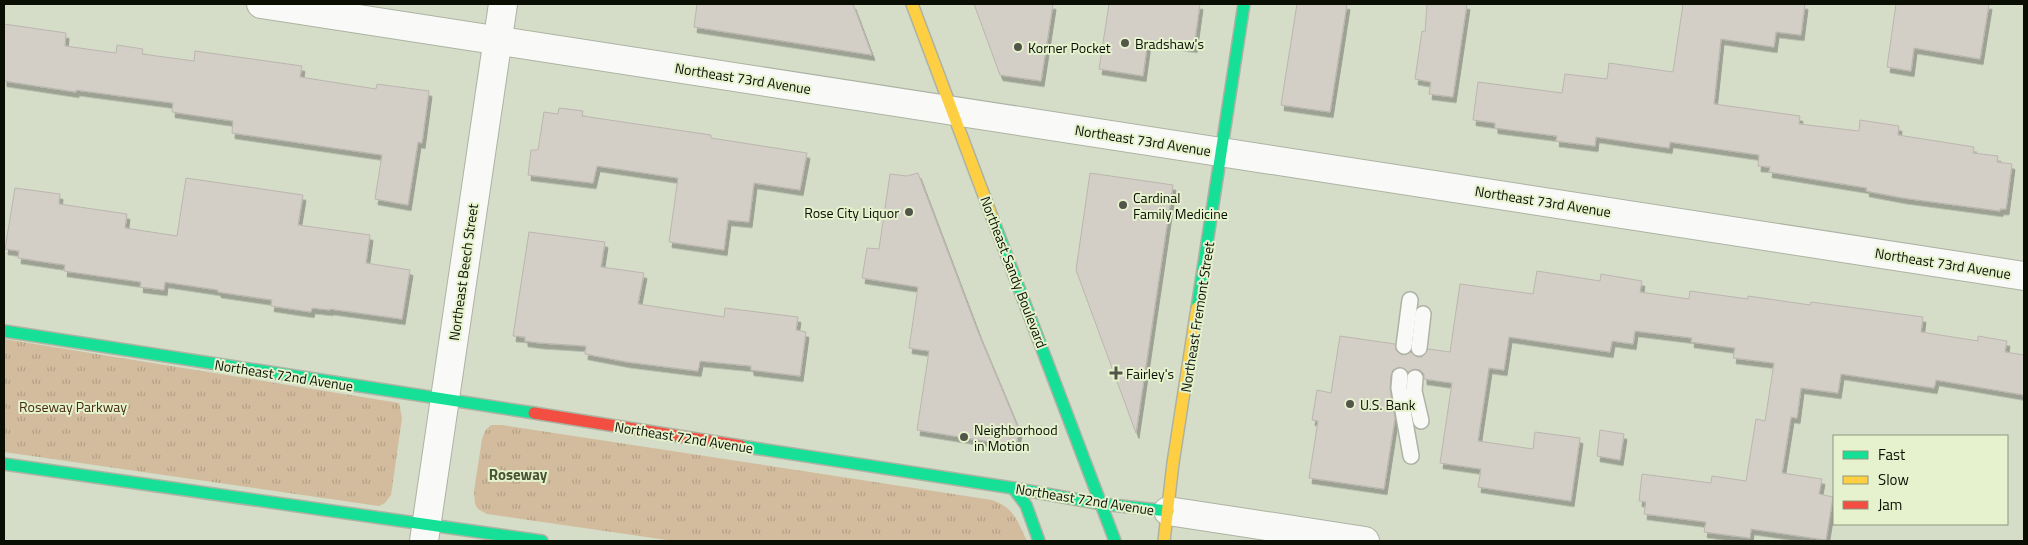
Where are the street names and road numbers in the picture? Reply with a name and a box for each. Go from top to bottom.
street label: Northeast 73rd Avenue [674,57,812,99]
street label: Northeast 73rd Avenue [1074,119,1212,161]
street label: Northeast 73rd Avenue [1474,180,1612,222]
street label: Northeast Sandy Boulevard [975,193,1053,351]
street label: Northeast Beech Street [443,202,483,342]
street label: Northeast Fremont Street [1175,240,1219,394]
street label: Northeast 73rd Avenue [1874,242,2012,284]
street label: Northeast 72nd Avenue [213,354,355,396]
street label: Northeast 72nd Avenue [613,416,755,458]
street label: Northeast 72nd Avenue [1014,478,1156,520]

